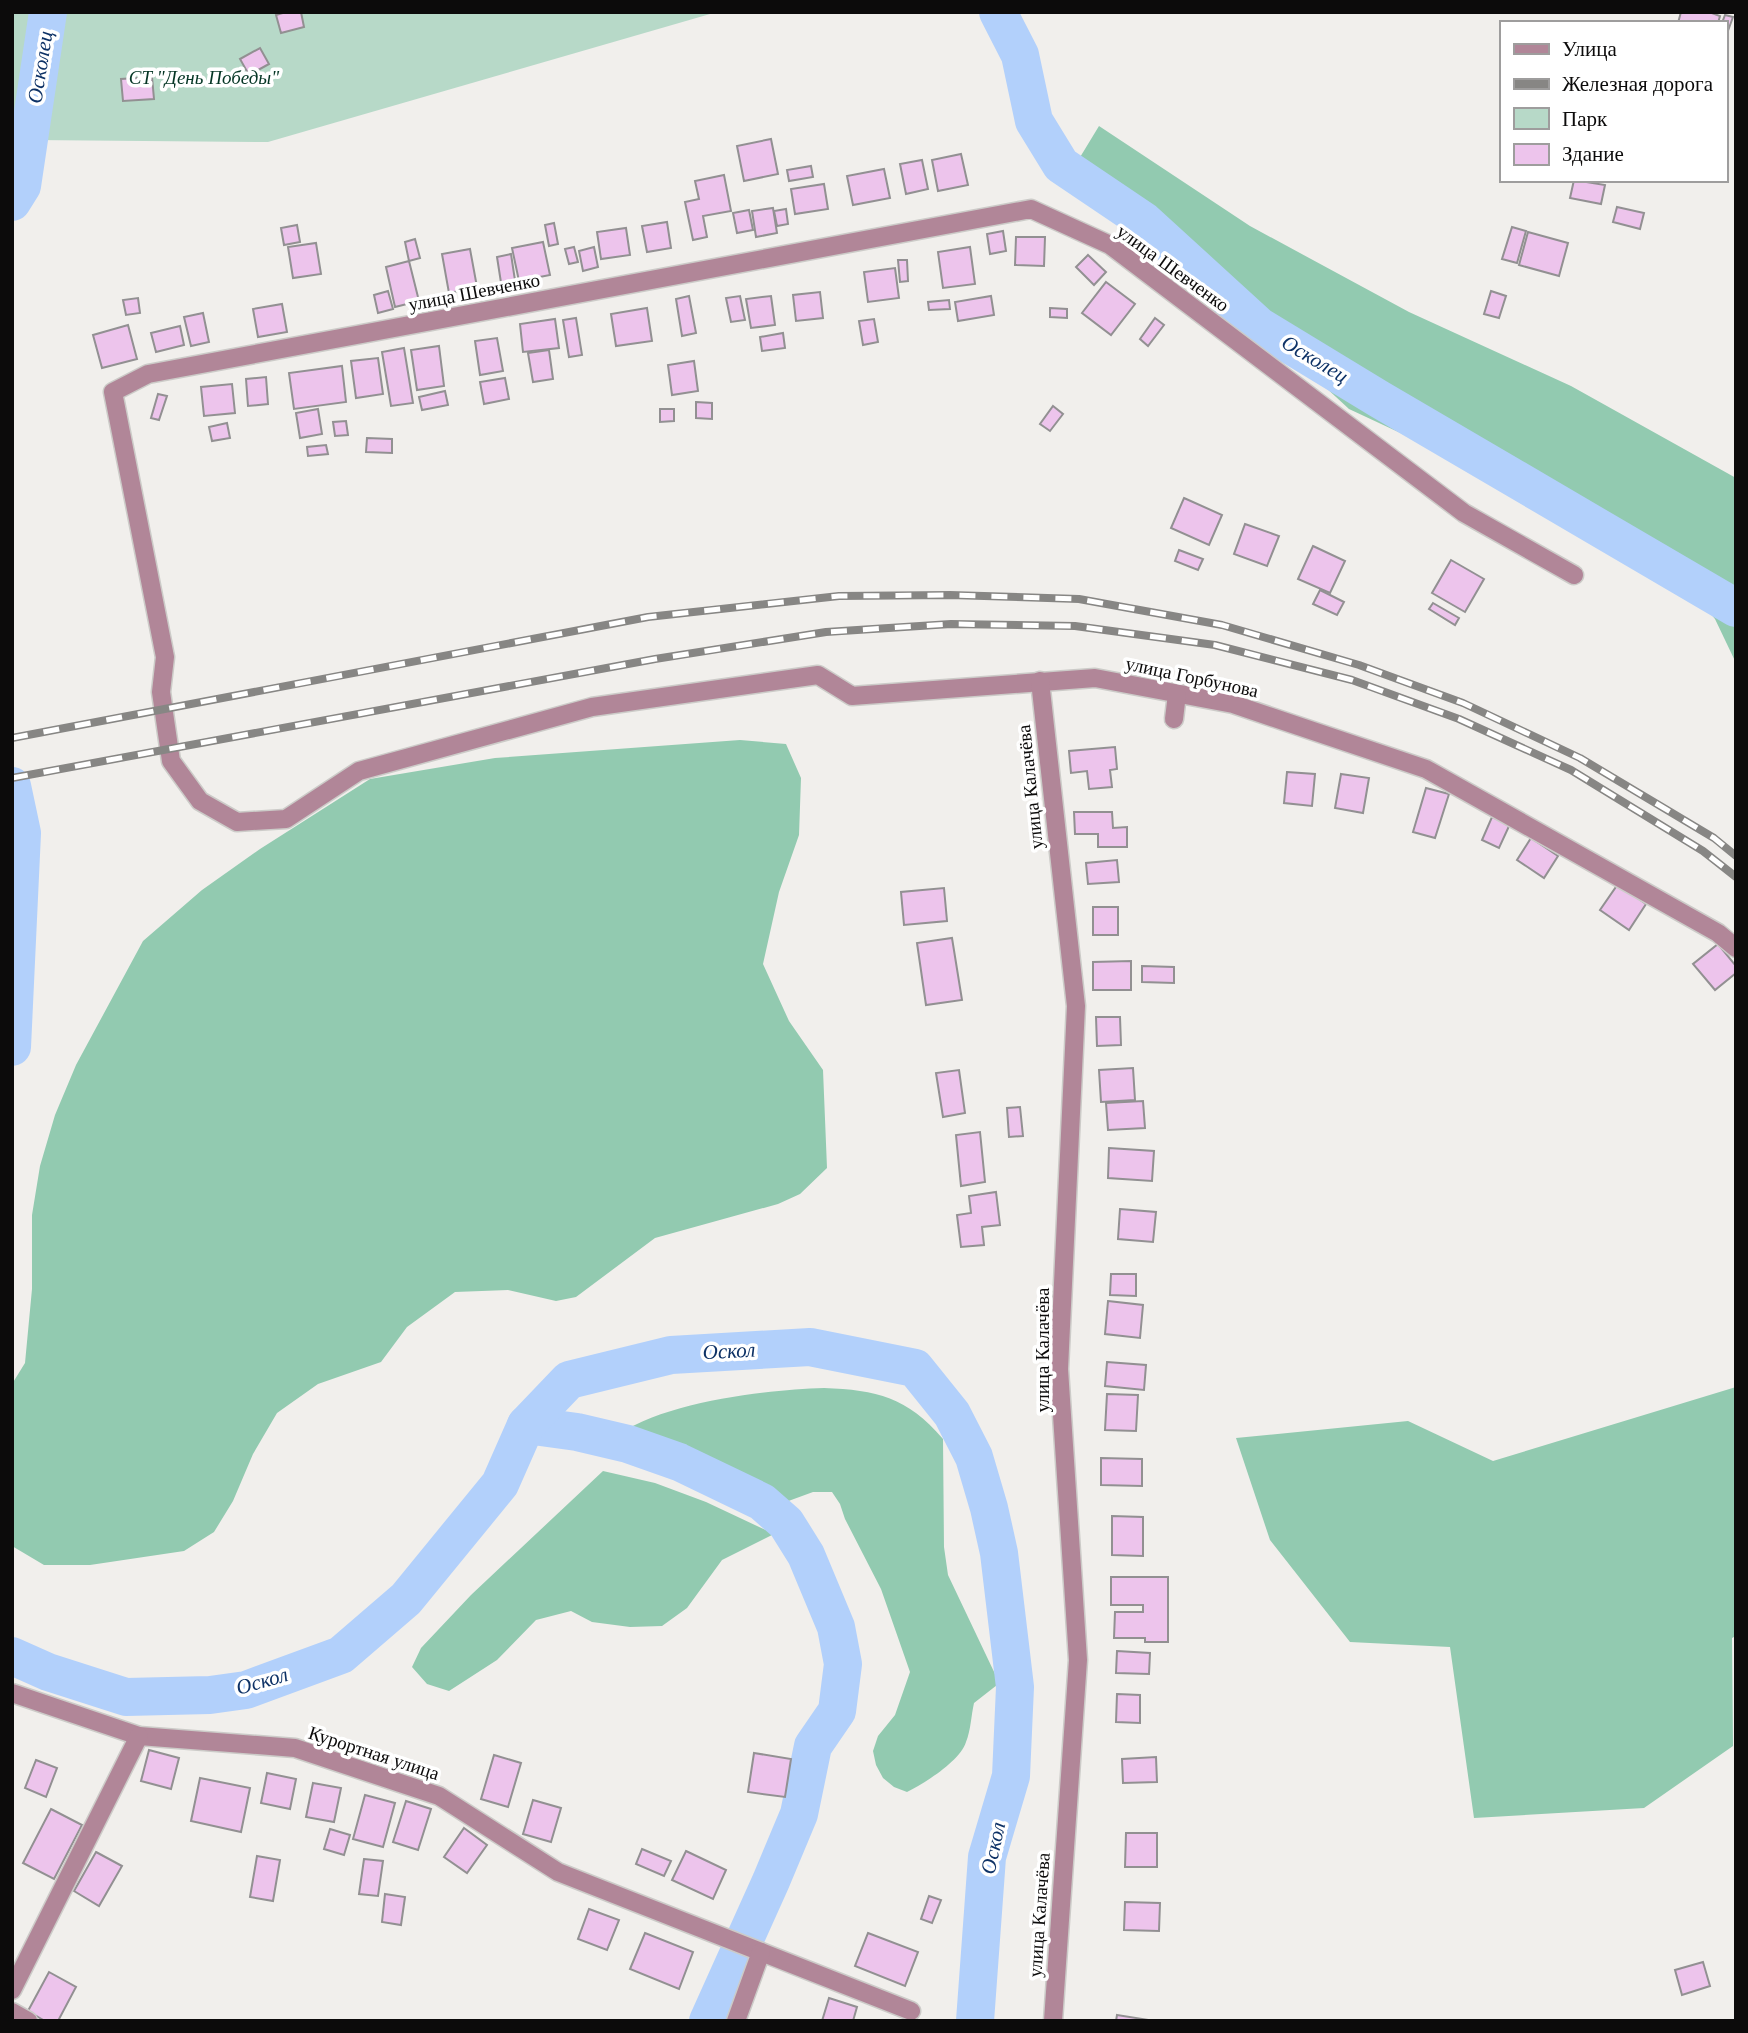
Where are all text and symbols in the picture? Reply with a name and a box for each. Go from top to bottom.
legend [1500,21,1727,182]
water label: Осколец [22,29,58,105]
text: Улица [1562,37,1617,61]
park label: СТ "День Победы" [129,67,280,88]
text: Железная дорога [1562,72,1714,96]
text: Парк [1562,107,1608,131]
text: Здание [1562,142,1624,166]
street label: улица Шевченко [1113,220,1233,316]
street label: улица Шевченко [407,269,541,315]
water label: Осколец [1278,330,1352,388]
street label: улица Горбунова [1124,653,1261,701]
street label: улица Калачёва [1013,723,1047,850]
street label: улица Калачёва [1032,1287,1053,1412]
water label: Оскол [702,1338,756,1364]
water label: Оскол [233,1662,291,1700]
street label: Курортная улица [306,1722,443,1784]
water label: Оскол [976,1820,1010,1876]
street label: улица Калачёва [1024,1851,1054,1978]

